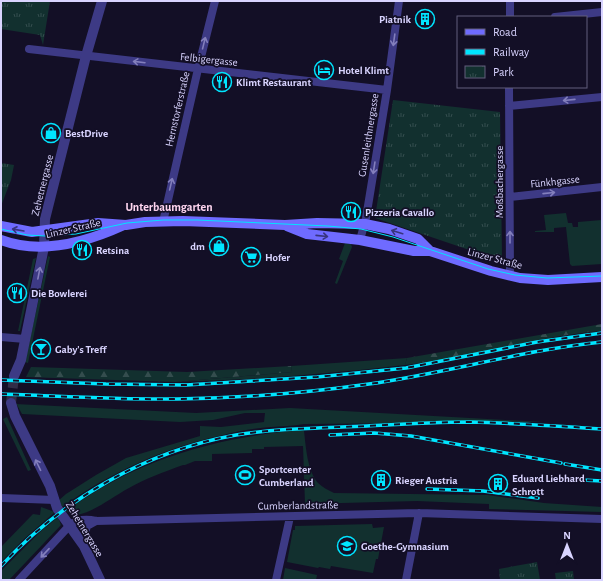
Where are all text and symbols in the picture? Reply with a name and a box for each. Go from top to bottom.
building icon: Piatnik [414,8,436,30]
place label: Piatnik [379,14,412,25]
legend [457,16,587,88]
text: Road [493,26,517,38]
one-way arrow [390,33,398,46]
one-way arrow [201,37,208,50]
text: Railway [493,46,529,59]
street label: Felbigergasse [180,51,238,68]
one-way arrow [133,58,146,66]
hotel icon: Hotel Klimt [313,59,335,81]
place label: Hotel Klimt [338,65,389,76]
text: Park [493,66,514,78]
street label: Hernstorferstraße [163,70,191,148]
restaurant icon: Klimt Restaurant [211,71,233,93]
place label: Klimt Restaurant [236,77,311,88]
street label: Gusenleithnergasse [356,93,381,178]
one-way arrow [563,96,576,104]
shop icon: BestDrive [40,122,62,144]
place label: BestDrive [65,128,108,139]
street label: Moßbachergasse [494,146,505,218]
street label: Zehetnergasse [30,153,55,217]
one-way arrow [370,161,378,174]
street label: Fünkhgasse [530,173,580,190]
one-way arrow [168,177,176,190]
one-way arrow [542,189,555,197]
district label: Unterbaumgarten [125,201,213,213]
restaurant icon: Pizzeria Cavallo [340,201,362,223]
place label: Pizzeria Cavallo [365,207,435,218]
street label: Linzer Straße [45,217,102,240]
one-way arrow [12,225,25,233]
one-way arrow [392,227,404,235]
one-way arrow [506,231,514,244]
one-way arrow [315,232,328,239]
shop icon: dm [208,235,230,257]
restaurant icon: Retsina [71,239,93,261]
place label: dm [190,241,205,252]
place label: Retsina [96,245,130,256]
supermarket icon: Hofer [240,246,262,268]
street label: Linzer Straße [466,246,523,271]
place label: Hofer [265,252,290,263]
one-way arrow [35,267,43,280]
restaurant icon: Die Bowlerei [6,282,28,304]
place label: Die Bowlerei [31,288,87,299]
bar icon: Gaby's Treff [30,338,52,360]
place label: Gaby's Treff [55,344,108,355]
one-way arrow [34,459,41,471]
sports icon: Sportcenter Cumberland [234,464,256,486]
place label: Sportcenter Cumberland [259,464,314,488]
building icon: Rieger Austria [370,469,392,491]
building icon: Eduard Liebhard Schrott [487,473,509,495]
place label: Eduard Liebhard Schrott [512,473,585,497]
place label: Rieger Austria [395,475,458,486]
street label: Cumberlandstraße [258,499,338,512]
street label: Zehetnergasse [64,500,105,559]
north arrow [547,525,587,565]
text: N [563,530,571,541]
school or university icon: Goethe-Gymnasium [336,535,358,557]
place label: Goethe-Gymnasium [361,541,449,552]
one-way arrow [41,547,50,557]

